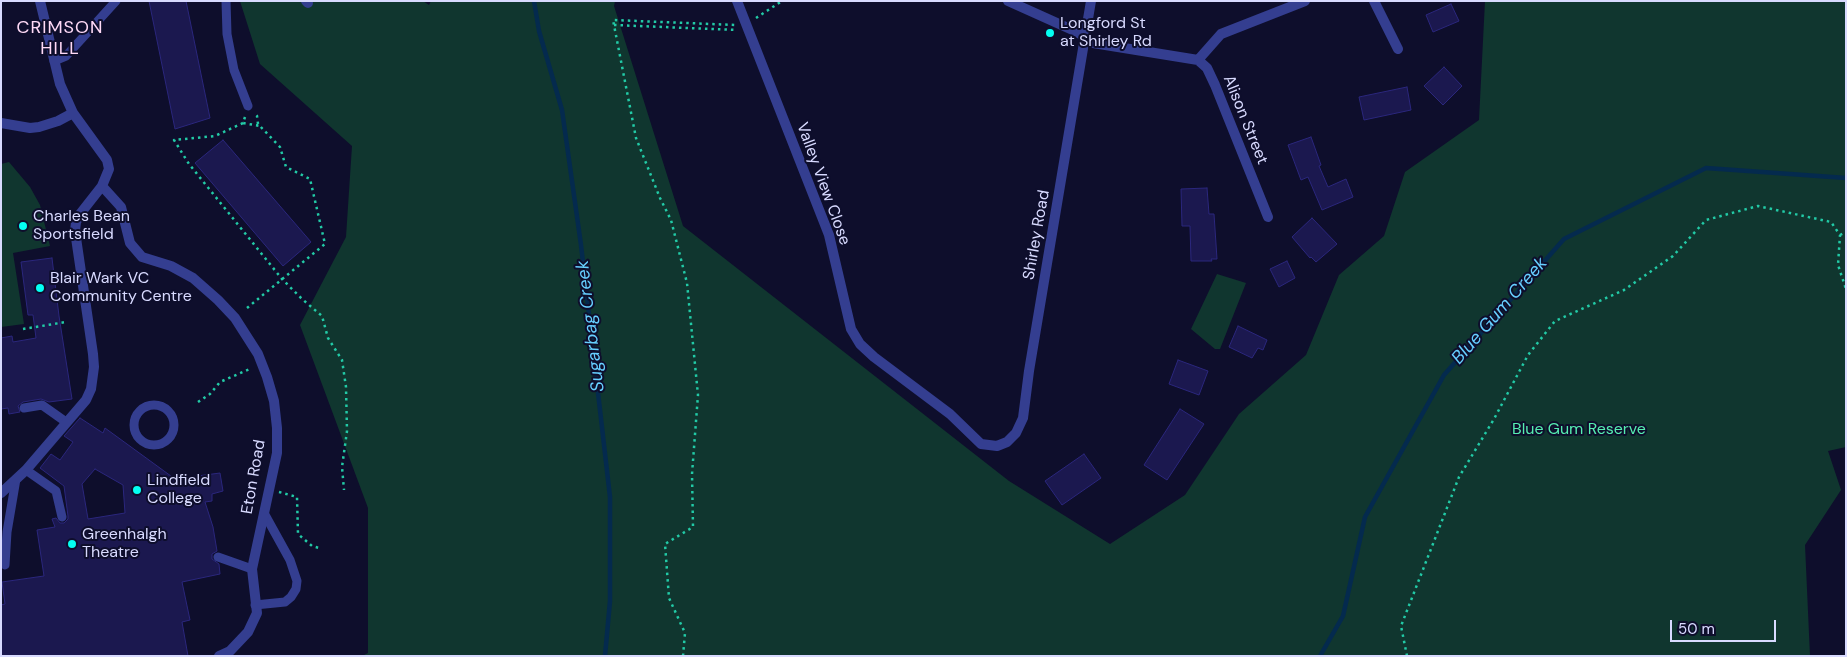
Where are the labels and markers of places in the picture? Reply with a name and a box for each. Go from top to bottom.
place label: Longford St at Shirley Rd [1060,14,1152,52]
marker: Longford St at Shirley Rd [1044,27,1056,39]
place label: Charles Bean Sportsfield [33,207,130,245]
marker: Charles Bean Sportsfield [17,220,29,232]
place label: Blair Wark VC Community Centre [50,269,192,307]
marker: Blair Wark VC Community Centre [34,282,46,294]
place label: Lindfield College [147,471,210,509]
marker: Lindfield College [131,484,143,496]
place label: Greenhalgh Theatre [82,525,167,563]
marker: Greenhalgh Theatre [66,538,78,550]

